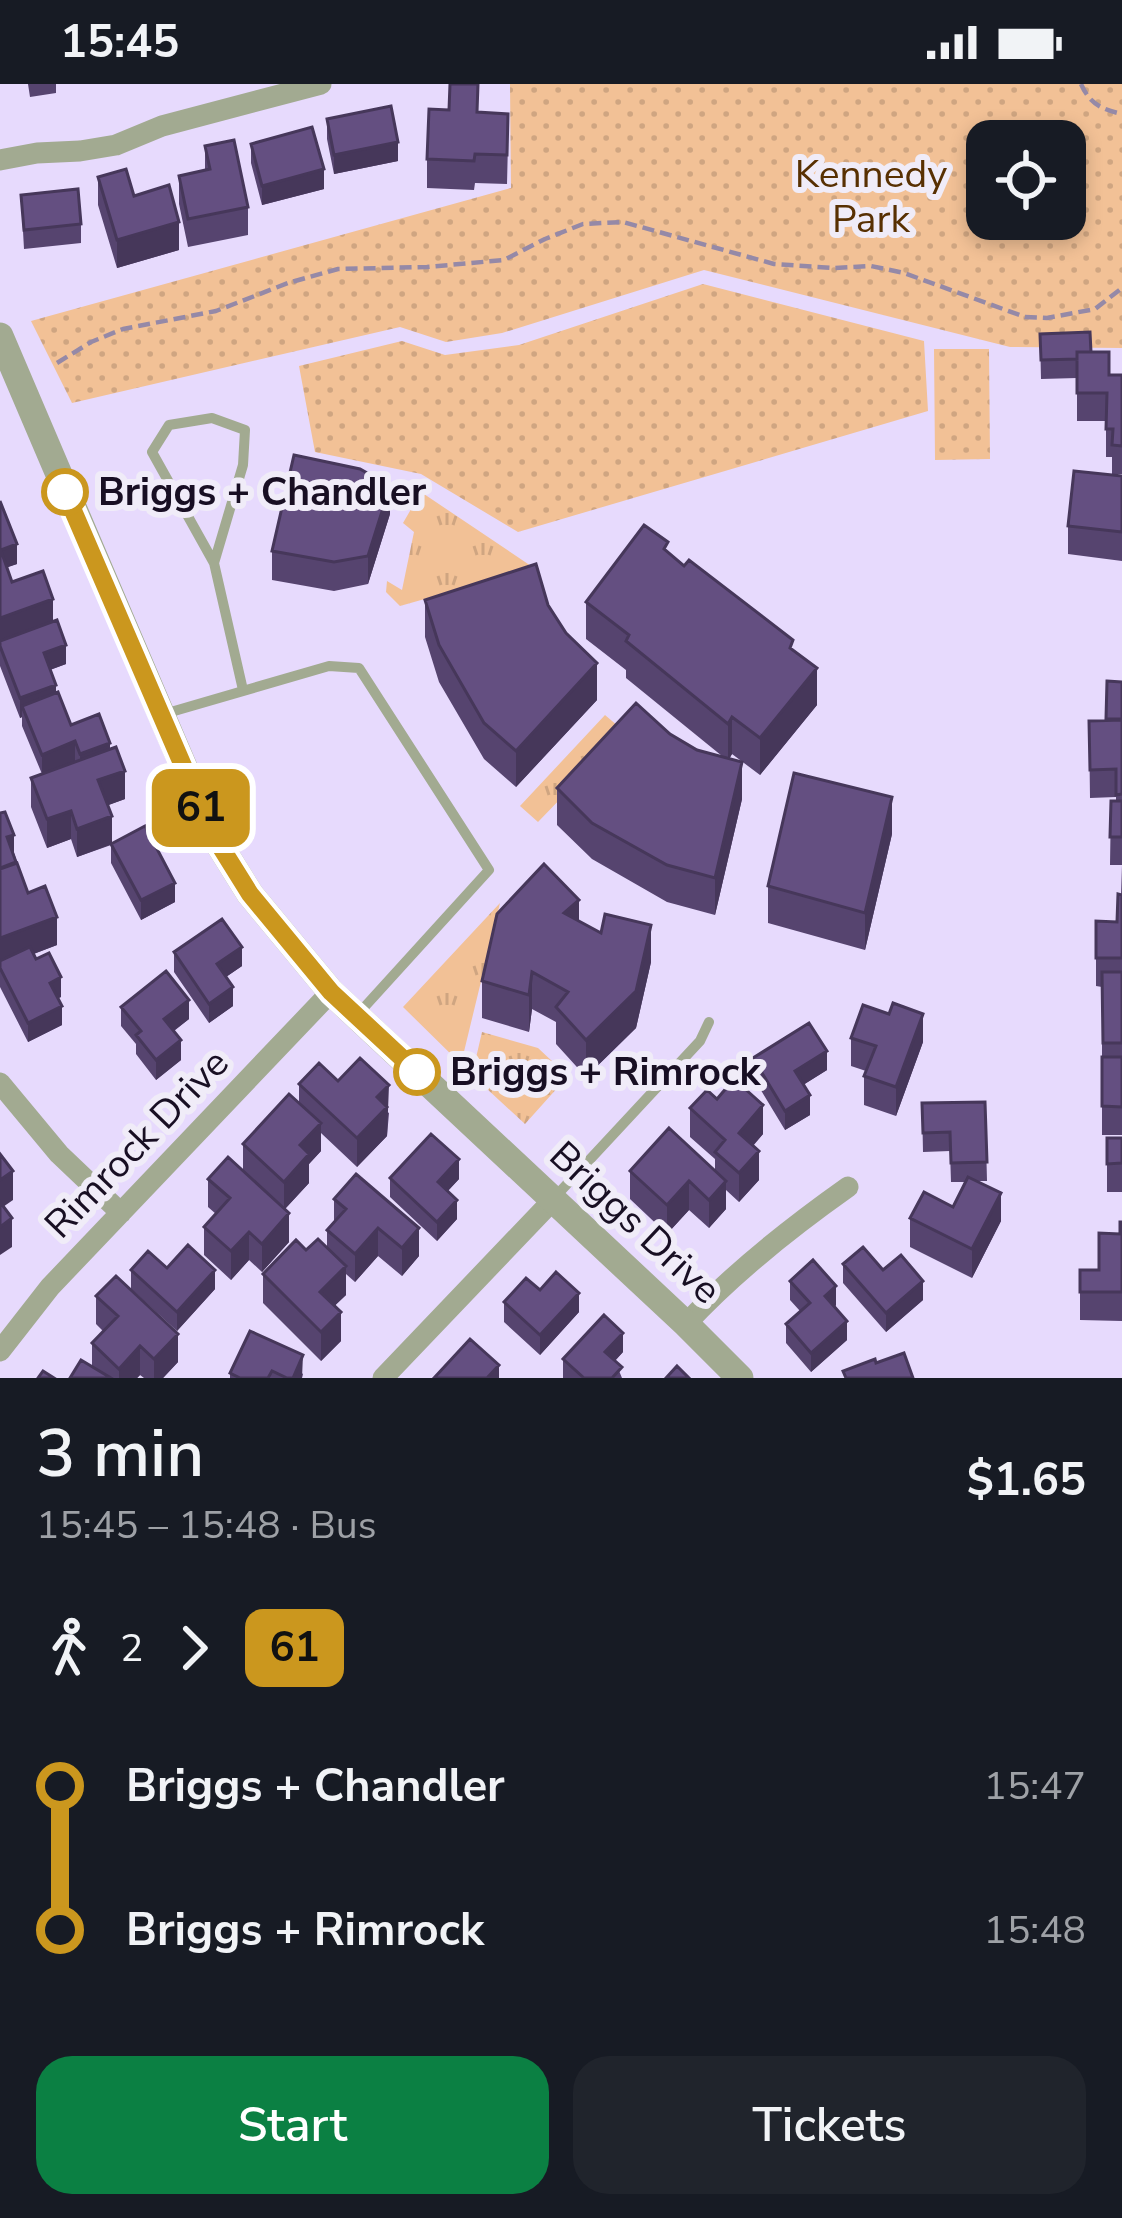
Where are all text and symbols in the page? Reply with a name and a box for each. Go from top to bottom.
text: 15:45 [60,12,179,73]
map controls [966,120,1086,240]
button: locate [966,120,1086,240]
park label: Kennedy Park [795,148,947,246]
place label: Briggs + Chandler [98,466,427,519]
marker: Briggs + Chandler [43,470,87,514]
line badge: 61 [147,769,255,847]
text: 61 [176,779,226,836]
street label: Rimrock Drive [33,1038,241,1250]
place label: Briggs + Rimrock [450,1046,761,1099]
marker: Briggs + Rimrock [395,1050,439,1094]
street label: Briggs Drive [538,1130,732,1316]
text: 3 min [36,1409,204,1499]
text: $1.65 [967,1450,1086,1511]
text: 15:45 – 15:48 · Bus [36,1499,376,1552]
icon: walk [36,1615,102,1681]
icon: forward [161,1615,227,1681]
text: 61 [269,1619,320,1676]
text: 2 [120,1622,143,1675]
text: Briggs + Chandler [126,1756,505,1817]
text: 15:47 [984,1760,1086,1813]
text: Briggs + Rimrock [126,1900,484,1961]
text: 15:48 [984,1904,1086,1957]
button: Start [36,2056,549,2194]
button: Tickets [573,2056,1086,2194]

